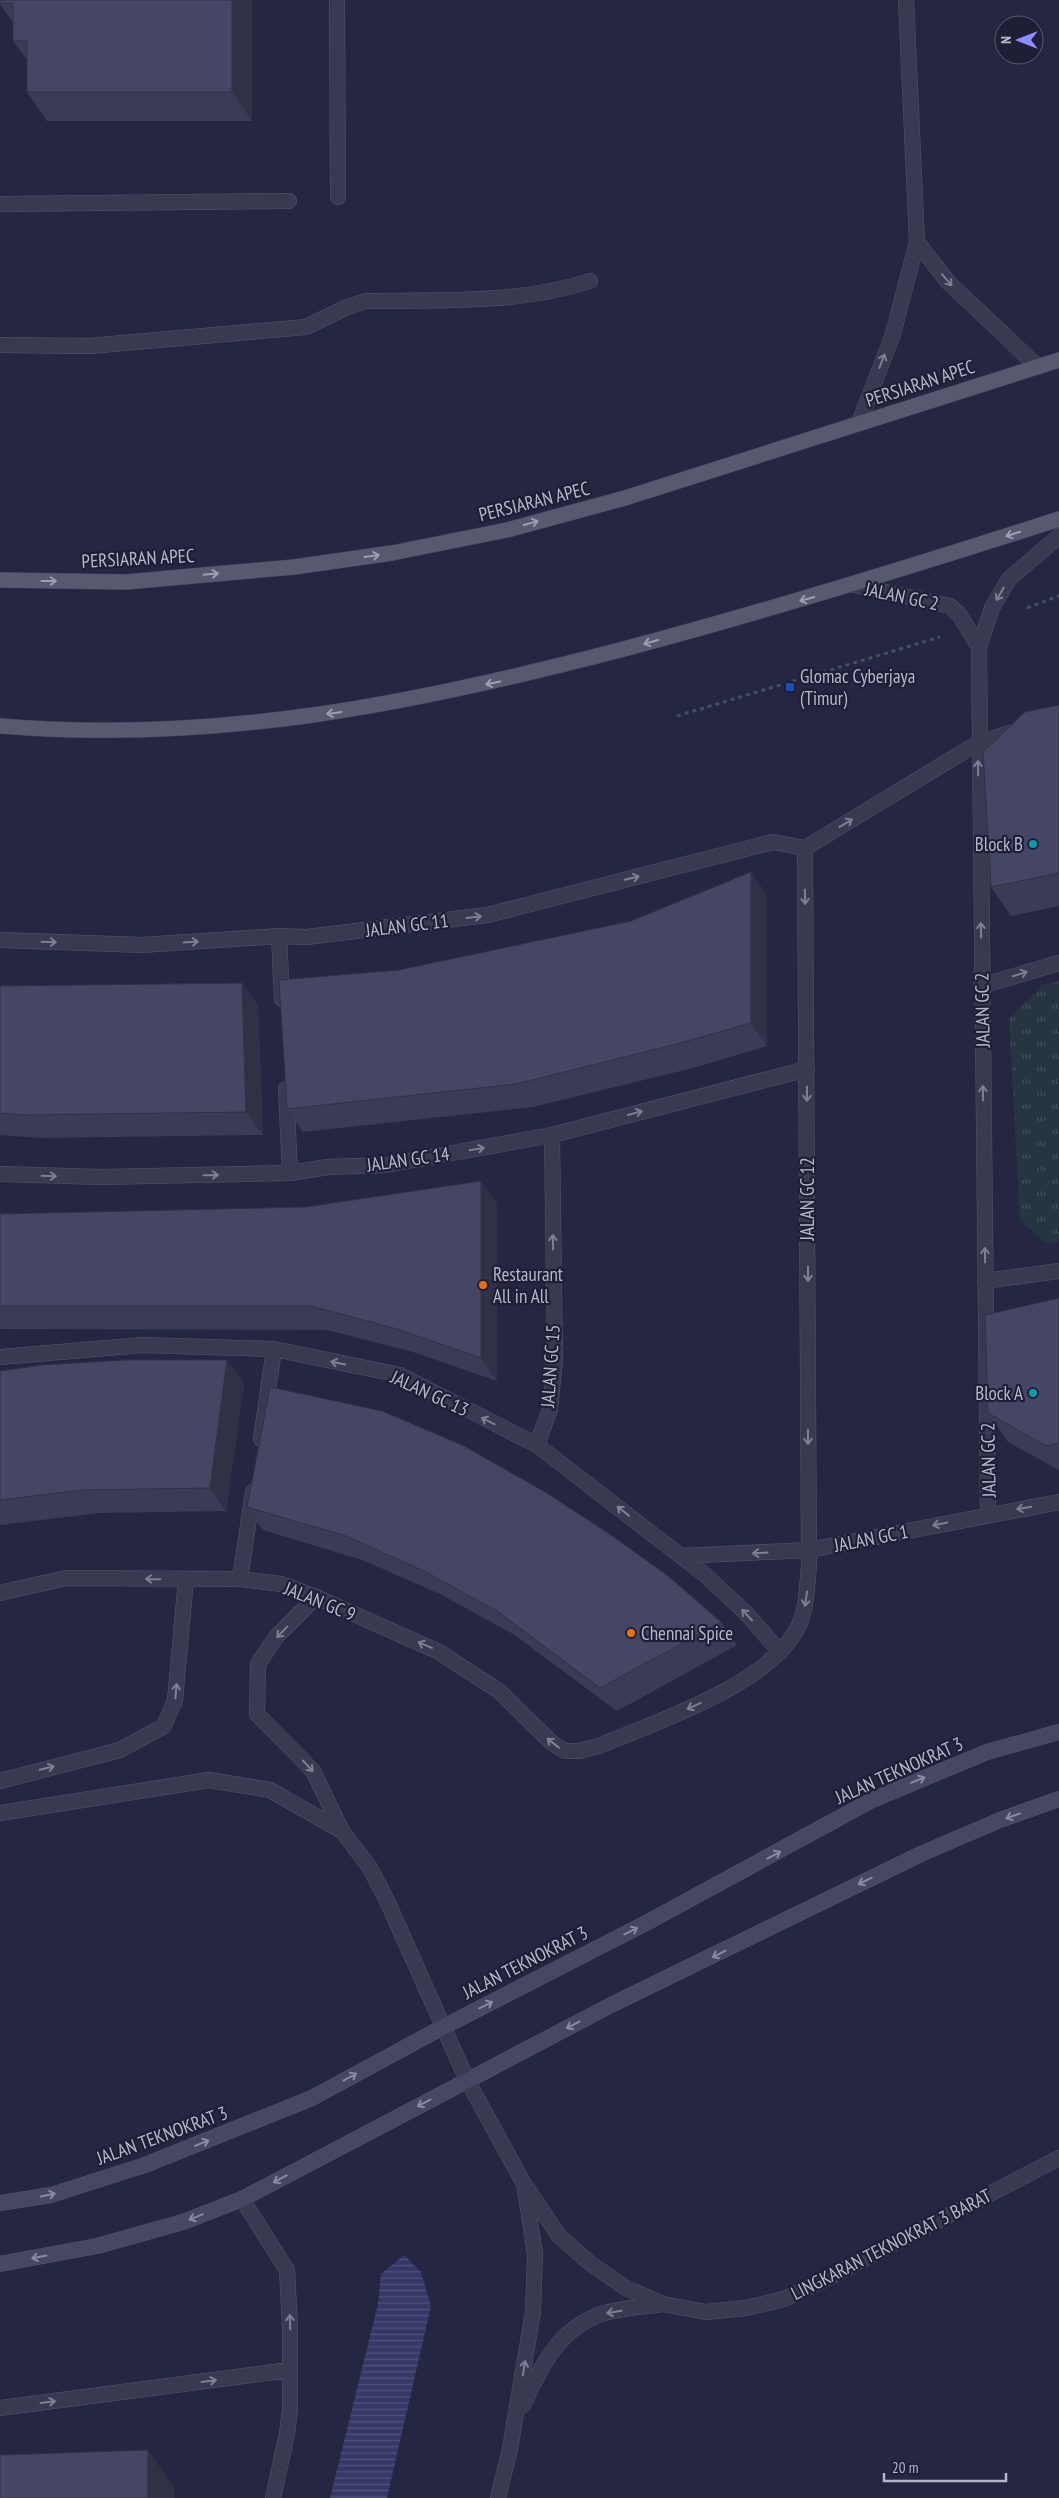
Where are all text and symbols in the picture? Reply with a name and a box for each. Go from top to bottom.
north arrow [994,15,1044,65]
text: N [997,36,1015,44]
one-way arrow [941,273,952,286]
street label: PERSIARAN APEC [862,354,978,412]
one-way arrow [878,354,887,369]
street label: PERSIARAN APEC [476,476,592,526]
one-way arrow [523,518,539,528]
one-way arrow [1005,530,1021,540]
street label: PERSIARAN APEC [81,543,195,573]
one-way arrow [364,551,380,561]
one-way arrow [203,569,219,579]
one-way arrow [40,576,56,586]
street label: JALAN GC 2 [862,576,941,616]
one-way arrow [994,586,1004,600]
one-way arrow [800,595,816,604]
one-way arrow [643,638,659,647]
place label: Glomac Cyberjaya (Timur) [800,664,915,710]
one-way arrow [486,678,502,688]
marker: Glomac Cyberjaya (Timur) [784,681,796,693]
one-way arrow [326,708,342,718]
one-way arrow [973,760,983,776]
one-way arrow [839,817,853,827]
place label: Block B [975,832,1023,856]
marker: Block B [1027,838,1039,850]
one-way arrow [624,873,640,883]
one-way arrow [800,888,810,904]
street label: JALAN GC 11 [363,908,450,942]
one-way arrow [466,912,482,922]
one-way arrow [976,923,985,939]
one-way arrow [40,937,56,947]
one-way arrow [182,937,198,947]
one-way arrow [1012,969,1028,979]
street label: JALAN GC 2 [969,972,995,1049]
one-way arrow [978,1085,988,1102]
one-way arrow [802,1086,812,1102]
one-way arrow [627,1108,643,1118]
street label: JALAN GC 14 [364,1141,451,1177]
one-way arrow [468,1143,484,1153]
street label: JALAN GC 12 [795,1157,819,1242]
one-way arrow [203,1170,219,1179]
one-way arrow [40,1171,56,1181]
one-way arrow [548,1234,558,1250]
one-way arrow [980,1248,990,1264]
place label: Restaurant All in All [493,1262,564,1308]
one-way arrow [803,1266,813,1282]
marker: Restaurant All in All [477,1279,489,1291]
street label: JALAN GC 15 [535,1324,565,1409]
one-way arrow [331,1357,347,1367]
street label: JALAN GC 13 [386,1364,473,1421]
place label: Block A [975,1381,1023,1405]
marker: Block A [1027,1387,1039,1399]
one-way arrow [481,1416,496,1426]
street label: JALAN GC 2 [975,1422,1001,1499]
one-way arrow [803,1428,813,1444]
one-way arrow [1016,1503,1032,1513]
one-way arrow [617,1506,630,1517]
street label: JALAN GC 1 [831,1519,910,1557]
one-way arrow [933,1519,949,1529]
one-way arrow [752,1548,768,1557]
one-way arrow [145,1574,161,1584]
street label: JALAN GC 9 [280,1575,359,1626]
one-way arrow [800,1590,810,1606]
one-way arrow [741,1609,753,1622]
place label: Chennai Spice [641,1621,733,1645]
one-way arrow [276,1626,288,1638]
marker: Chennai Spice [625,1627,637,1639]
one-way arrow [418,1640,433,1650]
one-way arrow [171,1683,181,1699]
one-way arrow [687,1701,702,1711]
street label: JALAN TEKNOKRAT 3 [830,1731,967,1809]
one-way arrow [547,1737,560,1748]
one-way arrow [302,1760,314,1772]
one-way arrow [38,1762,54,1772]
one-way arrow [910,1775,925,1785]
one-way arrow [1006,1812,1021,1821]
one-way arrow [766,1850,781,1859]
one-way arrow [857,1876,872,1886]
street label: JALAN TEKNOKRAT 3 [457,1920,592,2004]
one-way arrow [623,1926,638,1936]
one-way arrow [712,1949,727,1959]
one-way arrow [478,2000,493,2009]
one-way arrow [566,2021,581,2030]
one-way arrow [343,2072,358,2082]
one-way arrow [417,2099,432,2108]
street label: JALAN TEKNOKRAT 3 [92,2100,231,2170]
one-way arrow [194,2137,209,2147]
one-way arrow [273,2175,288,2184]
street label: LINGKARAN TEKNOKRAT 3 BARAT [787,2183,996,2305]
one-way arrow [40,2190,56,2199]
one-way arrow [189,2213,204,2222]
one-way arrow [31,2252,47,2262]
one-way arrow [607,2307,623,2317]
one-way arrow [285,2314,295,2330]
one-way arrow [519,2360,529,2376]
one-way arrow [201,2376,217,2386]
one-way arrow [40,2397,56,2407]
scale bar [884,2450,1006,2482]
text: 20 m [892,2458,918,2477]

